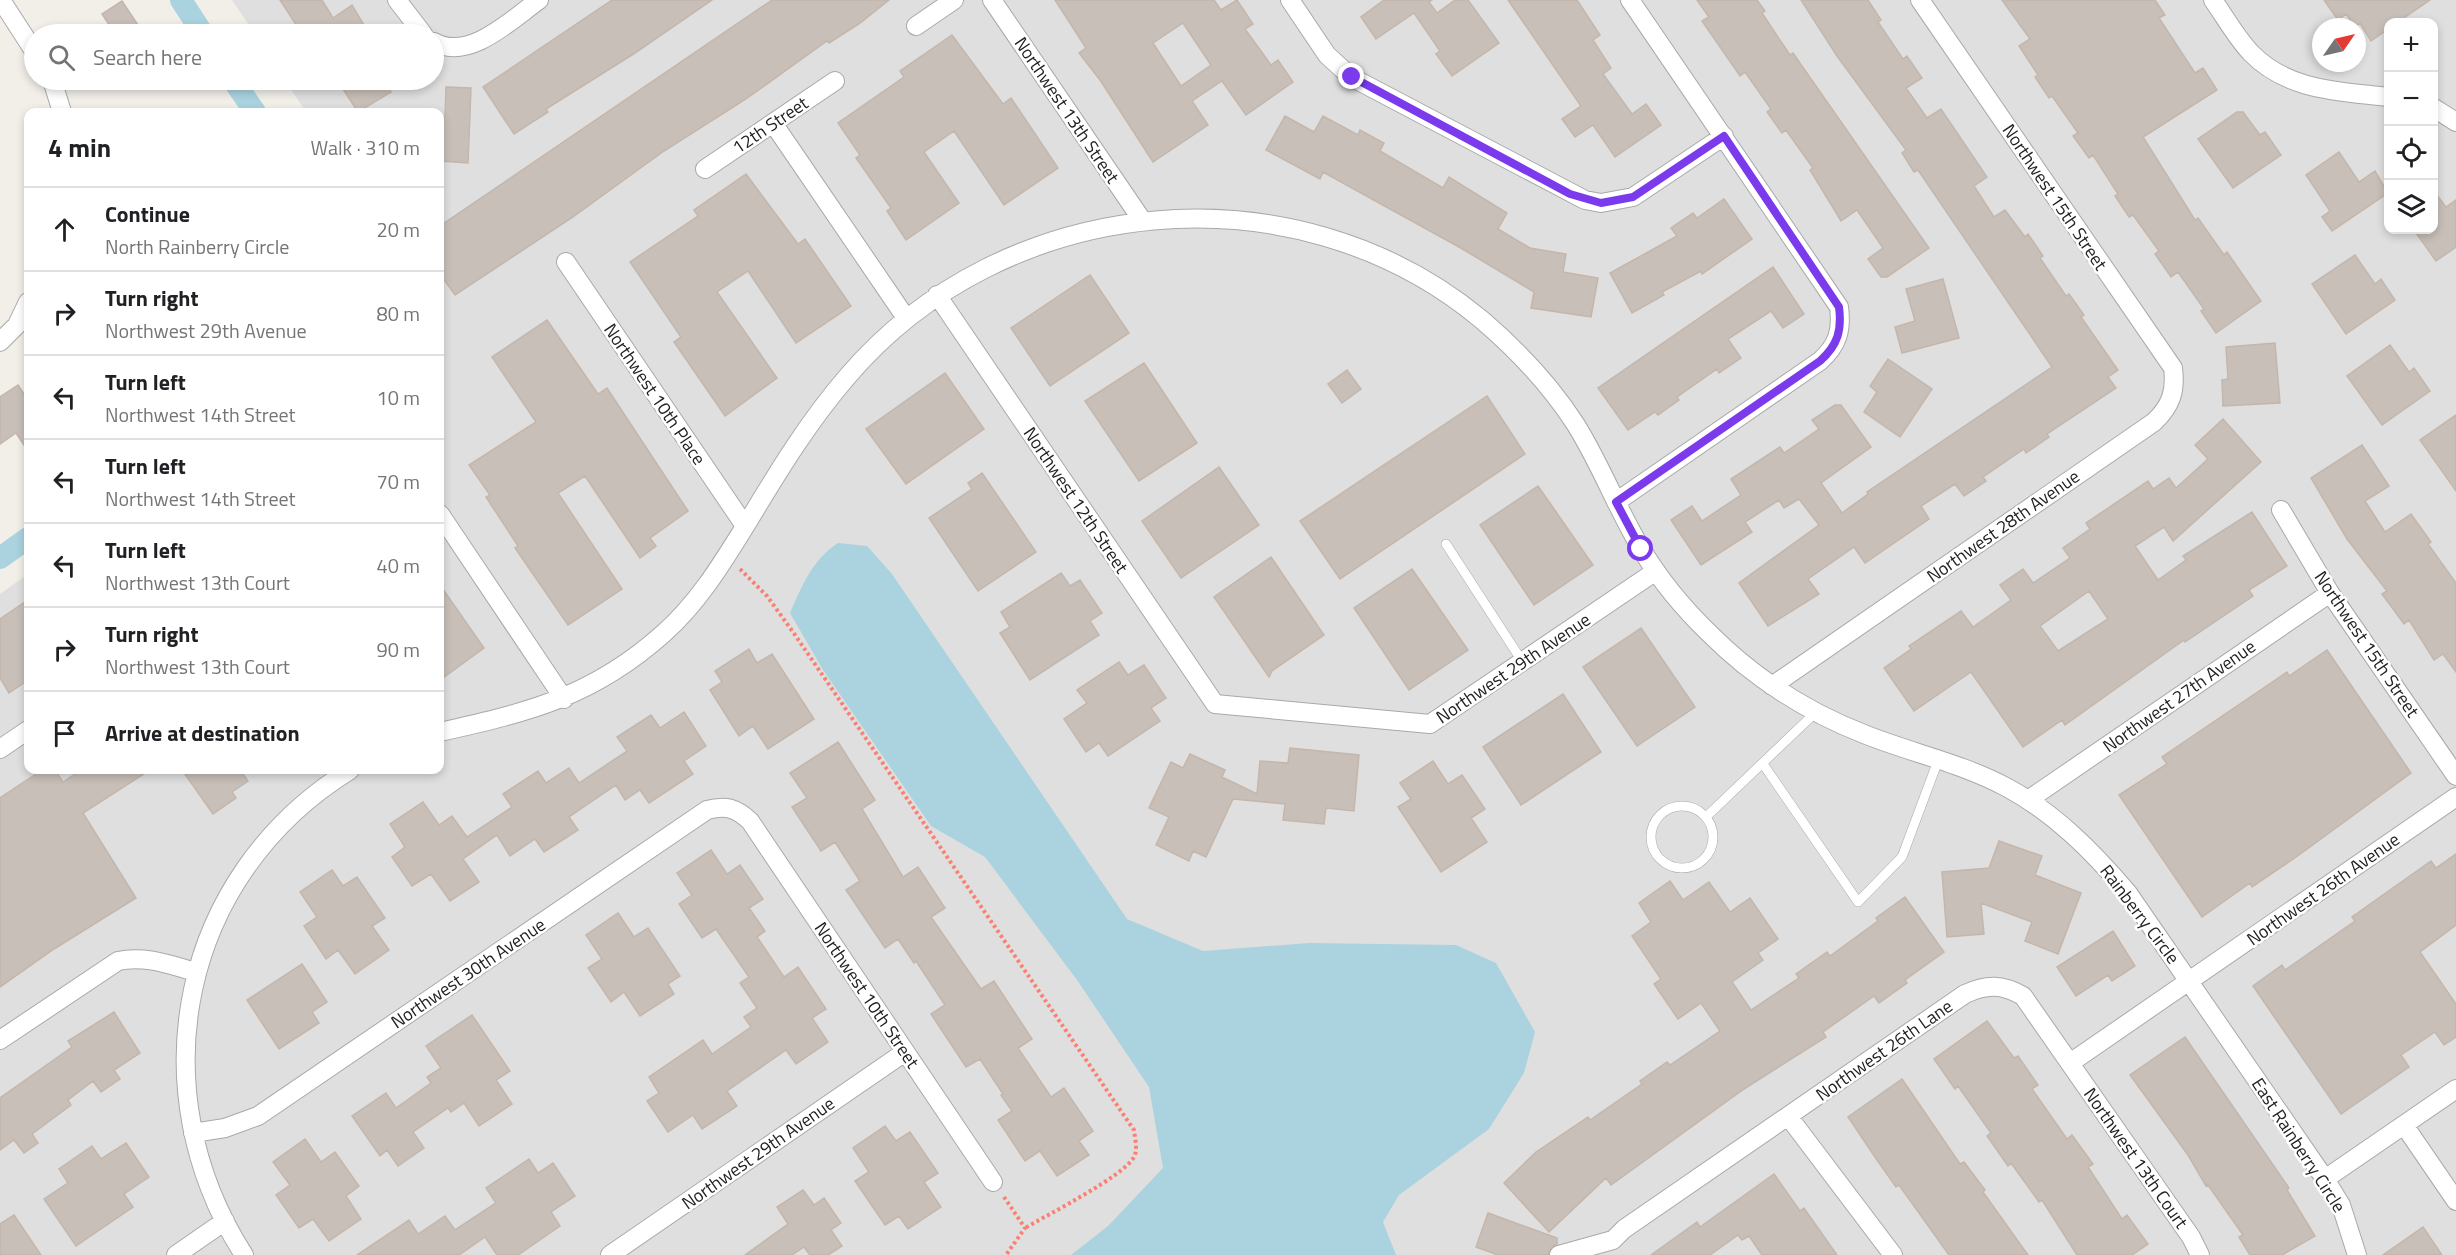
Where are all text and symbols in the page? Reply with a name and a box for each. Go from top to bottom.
north arrow [2312,18,2366,72]
map controls [2384,18,2438,234]
button: + [2384,18,2438,72]
search box [24,24,444,90]
street label: Northwest 13th Street [1008,31,1127,189]
text: Search here [93,40,202,74]
icon: search [45,41,78,74]
route end [1338,63,1364,89]
button: − [2384,72,2438,126]
street label: 12th Street [727,89,814,160]
street label: Northwest 15th Street [1996,118,2115,276]
button: locate [2384,126,2438,180]
text: 4 min [48,128,111,167]
text: Walk · 310 m [311,132,420,163]
button: layers [2384,180,2438,234]
text: Continue [105,197,190,231]
icon: ahead [48,213,81,246]
text: 20 m [376,214,420,245]
text: North Rainberry Circle [105,231,289,262]
text: Turn right [105,281,199,315]
icon: right [48,297,81,330]
text: 80 m [376,298,420,329]
text: Northwest 29th Avenue [105,315,307,346]
street label: Northwest 10th Place [597,318,713,470]
text: Turn left [105,365,186,399]
icon: left [48,381,81,414]
text: 10 m [376,382,420,413]
text: Northwest 14th Street [105,399,296,430]
street label: Northwest 12th Street [1017,421,1136,579]
text: Turn left [105,449,186,483]
street label: Northwest 28th Avenue [1921,463,2085,589]
icon: left [48,465,81,498]
text: 70 m [376,466,420,497]
text: Northwest 14th Street [105,483,296,514]
text: Turn left [105,533,186,567]
route start [1627,535,1653,561]
icon: left [48,549,81,582]
text: 40 m [376,550,420,581]
street label: Northwest 15th Street [2308,565,2427,723]
text: Northwest 13th Court [105,567,290,598]
street label: Northwest 29th Avenue [1430,606,1596,730]
text: Turn right [105,617,199,651]
icon: right [48,633,81,666]
street label: Northwest 27th Avenue [2097,633,2261,759]
text: 90 m [376,634,420,665]
text: Northwest 13th Court [105,651,290,682]
text: Arrive at destination [105,716,300,750]
icon: arrive [48,717,81,750]
street label: Northwest 26th Avenue [2241,826,2405,952]
street label: Rainberry Circle [2094,859,2186,969]
street label: Northwest 30th Avenue [385,911,551,1035]
street label: Northwest 10th Street [808,916,927,1074]
street label: Northwest 26th Lane [1810,993,1958,1107]
street label: East Rainberry Circle [2245,1072,2353,1218]
street label: Northwest 13th Court [2077,1082,2195,1234]
street label: Northwest 29th Avenue [676,1090,840,1216]

